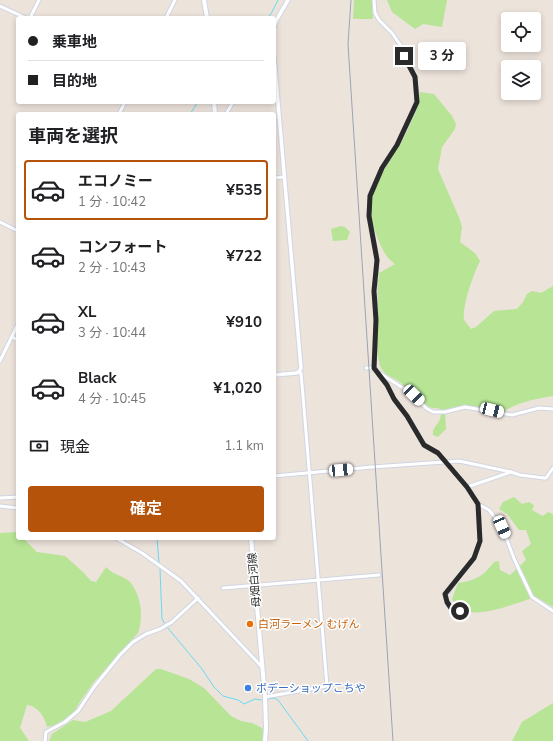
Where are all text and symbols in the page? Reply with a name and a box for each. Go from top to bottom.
map controls [501,12,541,100]
button: locate [501,12,541,52]
text: 乗車地 [52,32,97,52]
callout: 3 分 [418,42,466,70]
route end [395,47,413,65]
text: 3 分 [430,47,454,65]
button: layers [501,60,541,100]
text: 目的地 [52,71,97,91]
text: 車両を選択 [28,124,118,148]
text: エコノミー [78,171,153,191]
icon: car [30,172,66,208]
text: ¥535 [226,180,262,200]
text: 1 分 · 10:42 [78,193,146,211]
text: コンフォート [78,237,168,257]
icon: car [30,238,66,274]
text: ¥722 [226,246,262,266]
text: 2 分 · 10:43 [78,259,146,277]
text: XL [78,302,97,322]
icon: car [30,304,66,340]
text: ¥910 [226,312,262,332]
text: 3 分 · 10:44 [78,324,146,342]
text: Black [78,368,116,388]
icon: car [30,370,66,406]
text: ¥1,020 [213,378,262,398]
car [401,382,427,408]
text: 4 分 · 10:45 [78,390,146,408]
car [479,401,505,419]
icon: cash [28,435,50,457]
text: 現金 [60,437,90,457]
text: 1.1 km [224,437,264,455]
car [329,463,353,477]
button: 確定 [28,486,264,532]
car [492,514,512,540]
street label: 母畑白河線 [245,552,264,608]
route start [451,602,469,620]
place label: 白河ラーメン むげん [258,617,359,632]
marker: 白河ラーメン むげん [245,619,255,629]
place label: ボデーショップこちや [256,681,366,696]
marker: ボデーショップこちや [243,683,253,693]

